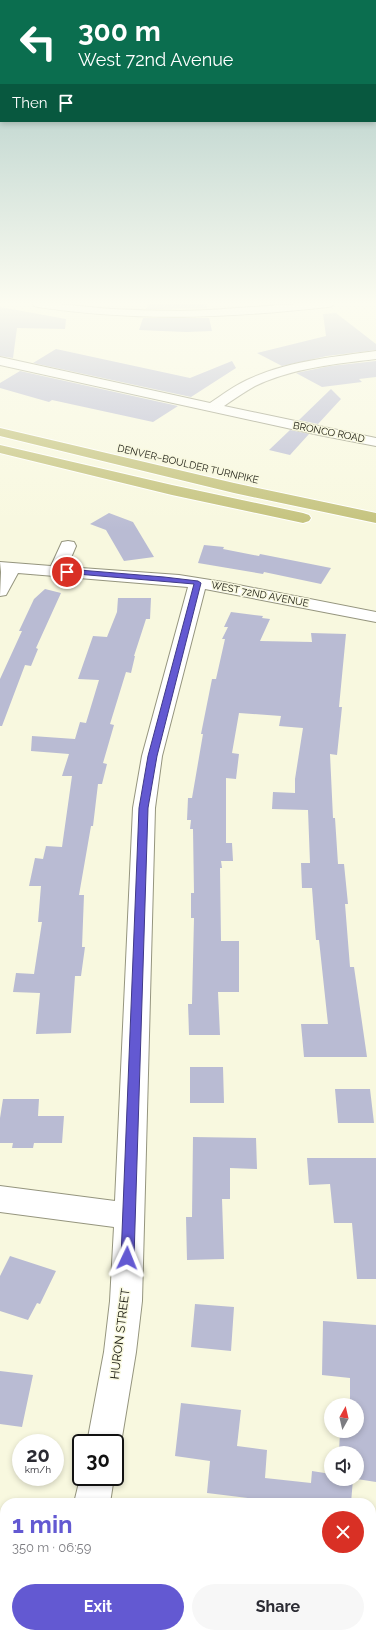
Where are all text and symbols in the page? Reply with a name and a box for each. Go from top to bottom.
text: 300 m [78,15,161,48]
icon: left [12,16,64,68]
text: West 72nd Avenue [78,49,233,70]
icon: arrive [55,92,77,114]
text: Then [12,94,47,112]
street label: BRONCO ROAD [292,420,366,444]
street label: DENVER–BOULDER TURNPIKE [116,442,260,486]
pin [50,555,84,589]
icon: arrive [56,561,78,583]
street label: WEST 72ND AVENUE [210,579,310,609]
position arrow [106,1237,148,1279]
street label: HURON STREET [107,1287,133,1380]
north arrow [324,1398,364,1438]
map controls [324,1398,364,1486]
speed limit sign: 30 [72,1434,124,1486]
text: 20 [26,1443,50,1467]
button: sound [324,1446,364,1486]
text: km/h [25,1464,51,1475]
text: 1 min [12,1510,73,1539]
button: close [322,1511,364,1553]
text: 350 m · 06:59 [12,1540,91,1555]
button: Exit [12,1584,184,1630]
button: Share [192,1584,364,1630]

